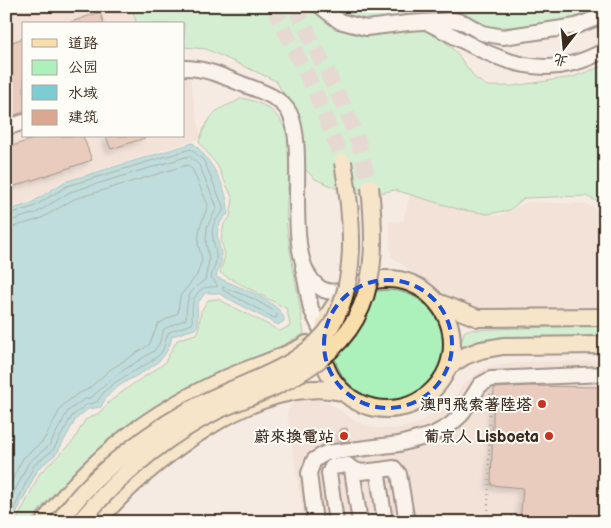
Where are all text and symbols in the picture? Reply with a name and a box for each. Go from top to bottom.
legend [22,22,185,138]
north arrow [538,22,588,72]
text: 道路 [68,34,98,53]
text: 北 [551,50,570,70]
text: 公园 [68,58,98,77]
text: 水域 [68,84,98,103]
text: 建筑 [68,108,98,127]
place label: 澳門飛索著陸塔 [420,396,532,415]
marker: 澳門飛索著陸塔 [536,398,548,410]
place label: 蔚來換電站 [254,428,334,447]
place label: 葡京人 Lisboeta [424,428,539,447]
marker: 蔚來換電站 [338,430,350,442]
marker: 葡京人 Lisboeta [543,430,555,442]

